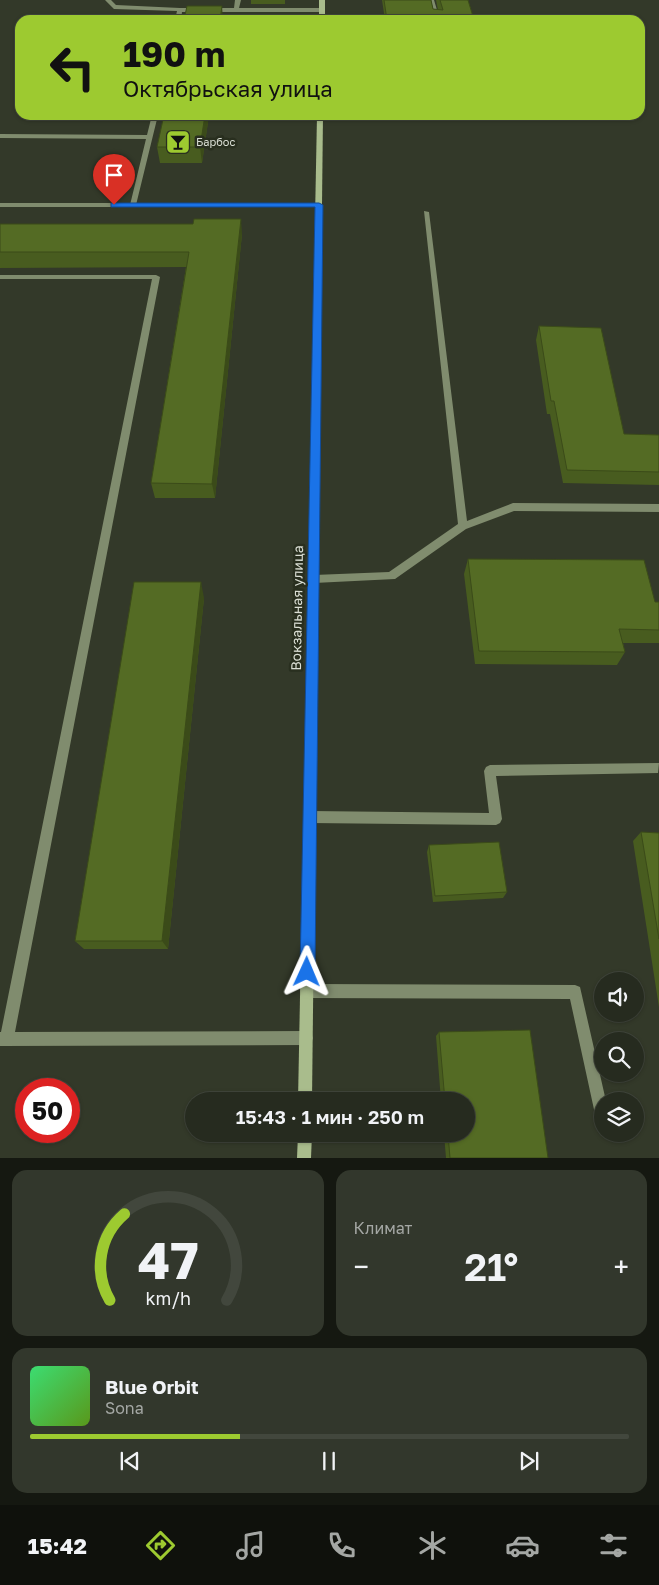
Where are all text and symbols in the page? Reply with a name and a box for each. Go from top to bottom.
text: 190 m [123,33,225,75]
icon: left [40,35,105,100]
text: Октябрьская улица [123,75,333,102]
bar icon: Барбос [165,129,191,155]
place label: Барбос [196,135,235,148]
pin [93,154,135,205]
icon: arrive [100,161,128,189]
street label: Вокзальная улица [287,545,306,671]
position arrow [280,945,332,997]
map controls [594,972,644,1142]
button: sound [594,972,644,1022]
button: search [594,1032,644,1082]
speed limit sign: 50 [15,1078,80,1143]
button: layers [594,1092,644,1142]
text: 15:43 · 1 мин · 250 m [236,1105,424,1128]
text: Климат [354,1218,412,1238]
text: 47 [137,1228,198,1290]
text: 21° [464,1244,518,1289]
text: − [354,1250,369,1283]
text: + [614,1250,629,1283]
text: km/h [145,1287,190,1309]
text: Blue Orbit [105,1375,199,1398]
text: Sona [105,1398,144,1418]
icon: previous [116,1447,144,1475]
icon: pause [315,1447,343,1475]
icon: next [515,1447,543,1475]
icon: directions [143,1528,178,1563]
icon: music [233,1528,268,1563]
icon: phone [324,1528,359,1563]
icon: climate [415,1528,450,1563]
icon: car [505,1528,540,1563]
icon: filters [596,1528,631,1563]
text: 15:42 [28,1532,87,1559]

